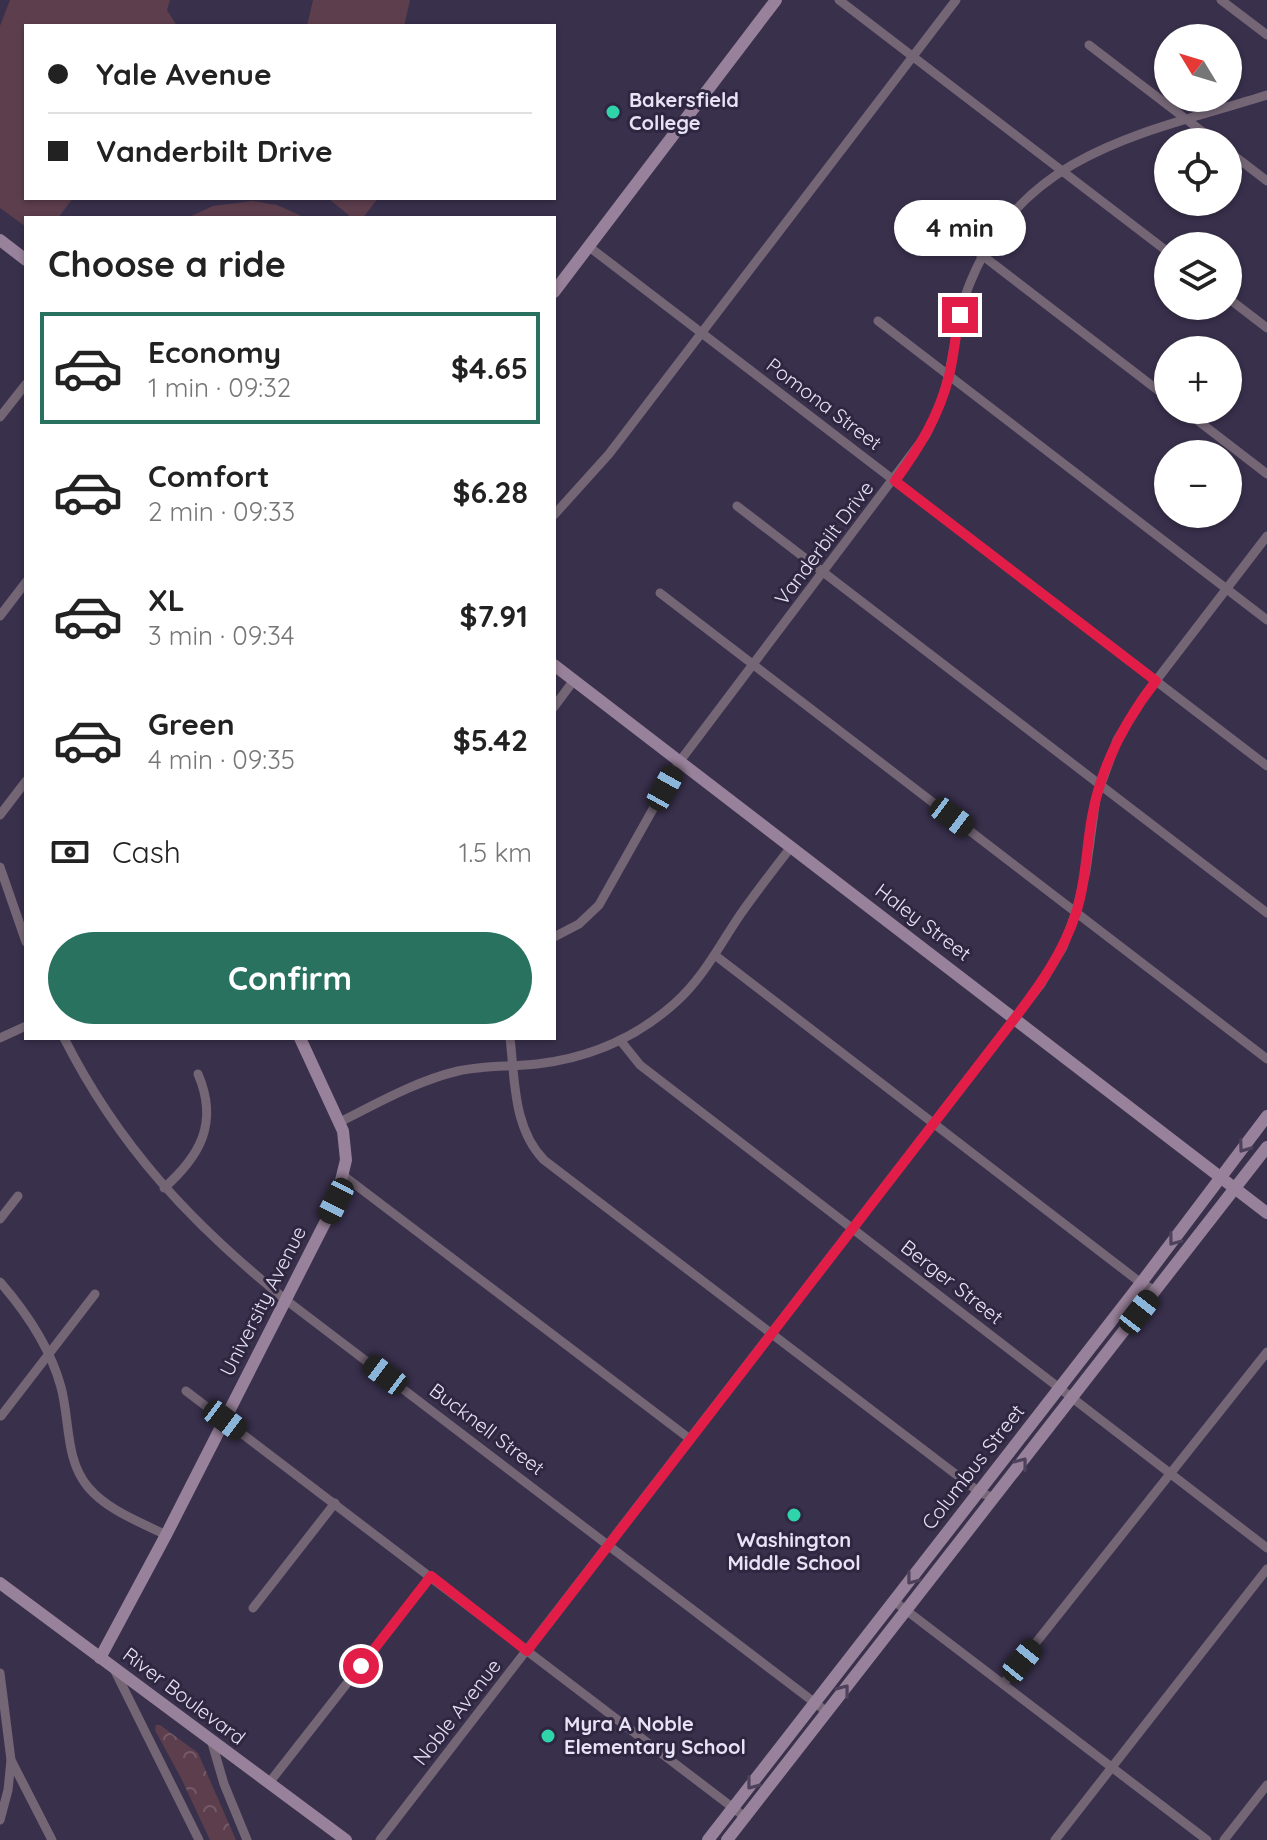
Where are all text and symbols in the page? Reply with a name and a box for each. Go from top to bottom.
north arrow [1154,24,1242,112]
map controls [1154,24,1242,528]
text: Yale Avenue [96,55,272,93]
place label: Bakersfield College [629,87,739,135]
marker: Bakersfield College [604,103,622,121]
button: locate [1154,128,1242,216]
text: Vanderbilt Drive [96,132,333,170]
callout: 4 min [894,199,1026,255]
text: 4 min [926,211,994,244]
button: layers [1154,232,1242,320]
text: Choose a ride [48,241,286,286]
route end [942,297,978,333]
icon: car [52,332,124,404]
text: Economy [148,333,281,371]
button: + [1154,336,1242,424]
text: $4.65 [451,349,528,387]
street label: Pomona Street [762,352,887,455]
text: 1 min · 09:32 [148,371,291,404]
button: − [1154,440,1242,528]
icon: car [52,456,124,528]
text: Comfort [148,457,269,495]
text: $6.28 [453,473,528,511]
street label: Vanderbilt Drive [769,476,878,610]
text: 2 min · 09:33 [148,495,295,528]
icon: car [52,580,124,652]
text: XL [148,581,185,619]
text: $7.91 [460,597,528,635]
text: 3 min · 09:34 [148,619,294,652]
icon: car [52,704,124,776]
text: Green [148,705,235,743]
text: $5.42 [453,721,528,759]
text: 4 min · 09:35 [148,743,295,776]
car [643,761,687,815]
car [926,793,978,841]
icon: cash [48,830,92,874]
text: Cash [112,833,181,871]
text: 1.5 km [459,836,532,869]
street label: Haley Street [870,877,976,966]
button: Confirm [48,932,532,1024]
one-way arrow [1239,1138,1254,1153]
car [314,1174,358,1228]
street label: University Avenue [214,1221,311,1380]
one-way arrow [1170,1231,1184,1246]
street label: Berger Street [896,1234,1009,1329]
car [1115,1286,1163,1338]
car [359,1351,411,1399]
street label: Bucknell Street [425,1377,550,1480]
car [199,1396,251,1444]
street label: Columbus Street [916,1399,1029,1534]
one-way arrow [1012,1457,1026,1472]
marker: Washington Middle School [785,1506,803,1524]
place label: Washington Middle School [727,1527,861,1575]
one-way arrow [907,1569,922,1584]
car [998,1635,1046,1687]
street label: River Boulevard [118,1641,250,1750]
route start [343,1648,379,1684]
street label: Noble Avenue [407,1653,506,1770]
one-way arrow [835,1684,849,1699]
place label: Myra A Noble Elementary School [564,1711,746,1759]
marker: Myra A Noble Elementary School [539,1727,557,1745]
one-way arrow [748,1775,762,1790]

